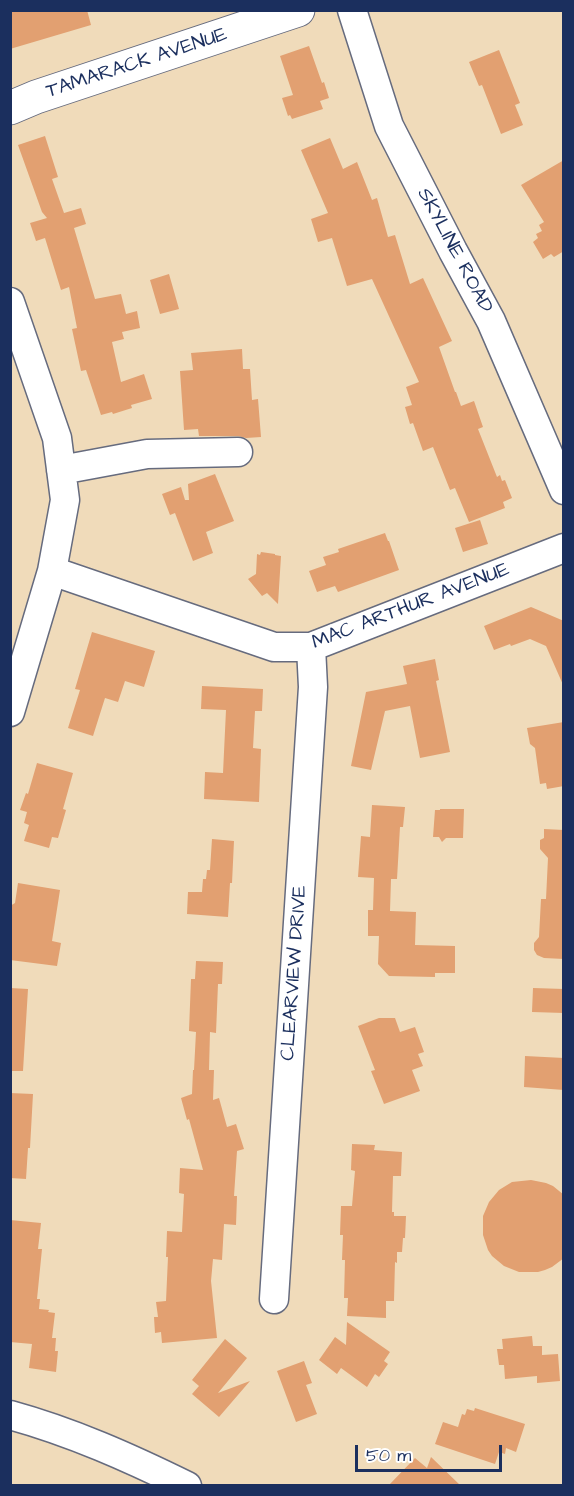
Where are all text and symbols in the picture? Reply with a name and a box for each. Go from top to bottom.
street label: TAMARACK AVENUE [44,23,230,105]
street label: SKYLINE ROAD [411,184,497,318]
street label: MAC ARTHUR AVENUE [309,558,513,656]
street label: CLEARVIEW DRIVE [277,884,313,1062]
scale bar [358,1433,505,1471]
text: 50 m [366,1443,411,1468]

